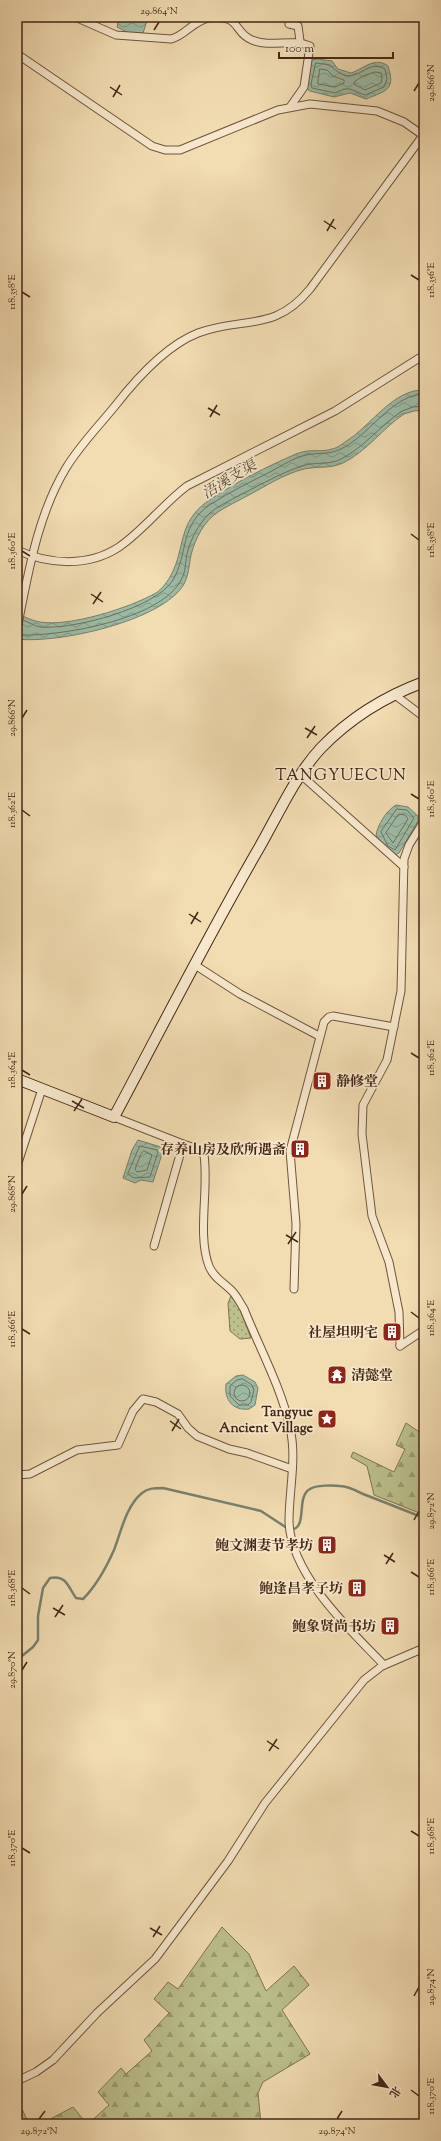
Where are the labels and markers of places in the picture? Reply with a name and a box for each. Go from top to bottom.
building icon: 静修堂 [311,1070,333,1092]
place label: 静修堂 [336,1073,378,1093]
building icon: 存养山房及欣所遇斋 [289,1138,311,1160]
place label: 存养山房及欣所遇斋 [160,1141,286,1161]
building icon: 社屋坦明宅 [381,1321,403,1343]
place label: 社屋坦明宅 [308,1324,378,1344]
temple icon: 清懿堂 [326,1364,348,1386]
place label: 清懿堂 [351,1367,393,1387]
place label: Tangyue Ancient Village [219,1403,313,1439]
place icon: Tangyue Ancient Village [316,1408,338,1430]
building icon: 鲍文渊妻节孝坊 [316,1534,338,1556]
place label: 鲍文渊妻节孝坊 [215,1537,313,1557]
building icon: 鲍逢昌孝子坊 [346,1577,368,1599]
place label: 鲍逢昌孝子坊 [259,1580,343,1600]
building icon: 鲍象贤尚书坊 [379,1615,401,1637]
place label: 鲍象贤尚书坊 [292,1618,376,1638]

